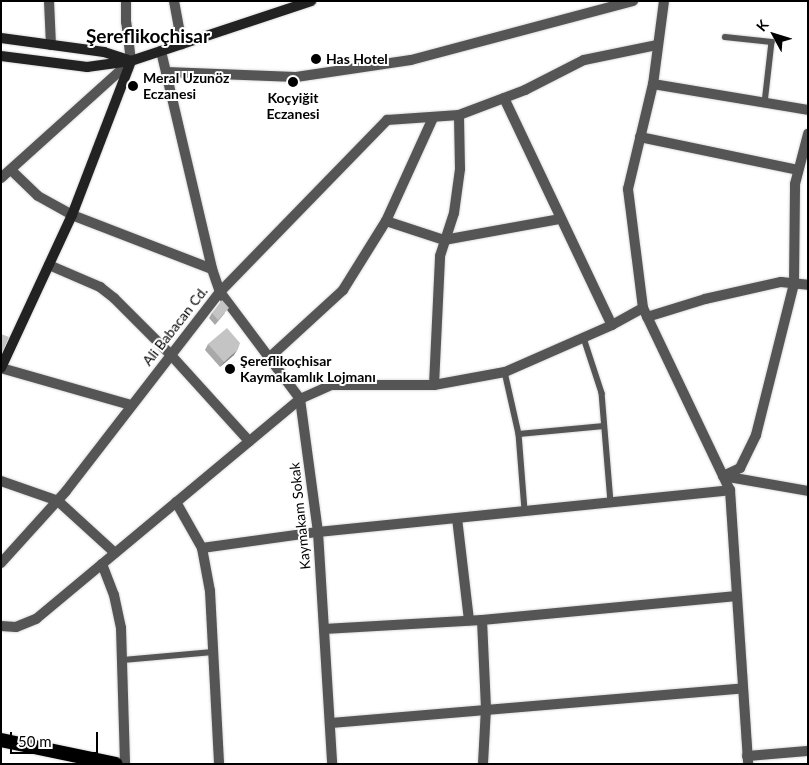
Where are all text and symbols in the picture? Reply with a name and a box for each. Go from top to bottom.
north arrow [749,10,799,60]
text: K [752,16,772,34]
district label: Şereflikoçhisar [86,25,210,47]
place label: Has Hotel [326,51,388,67]
marker: Has Hotel [310,53,322,65]
place label: Meral Uzunöz Eczanesi [143,70,229,102]
marker: Koçyiğit Eczanesi [287,76,299,88]
marker: Meral Uzunöz Eczanesi [127,80,139,92]
place label: Koçyiğit Eczanesi [266,90,320,122]
street label: Ali Babacan Cd. [139,283,211,369]
place label: Şereflikoçhisar Kaymakamlık Lojmanı [240,353,376,386]
marker: Şereflikoçhisar Kaymakamlık Lojmanı [224,363,236,375]
street label: Kaymakam Sokak [286,462,314,570]
scale bar [12,722,100,754]
text: 50 m [18,732,52,750]

